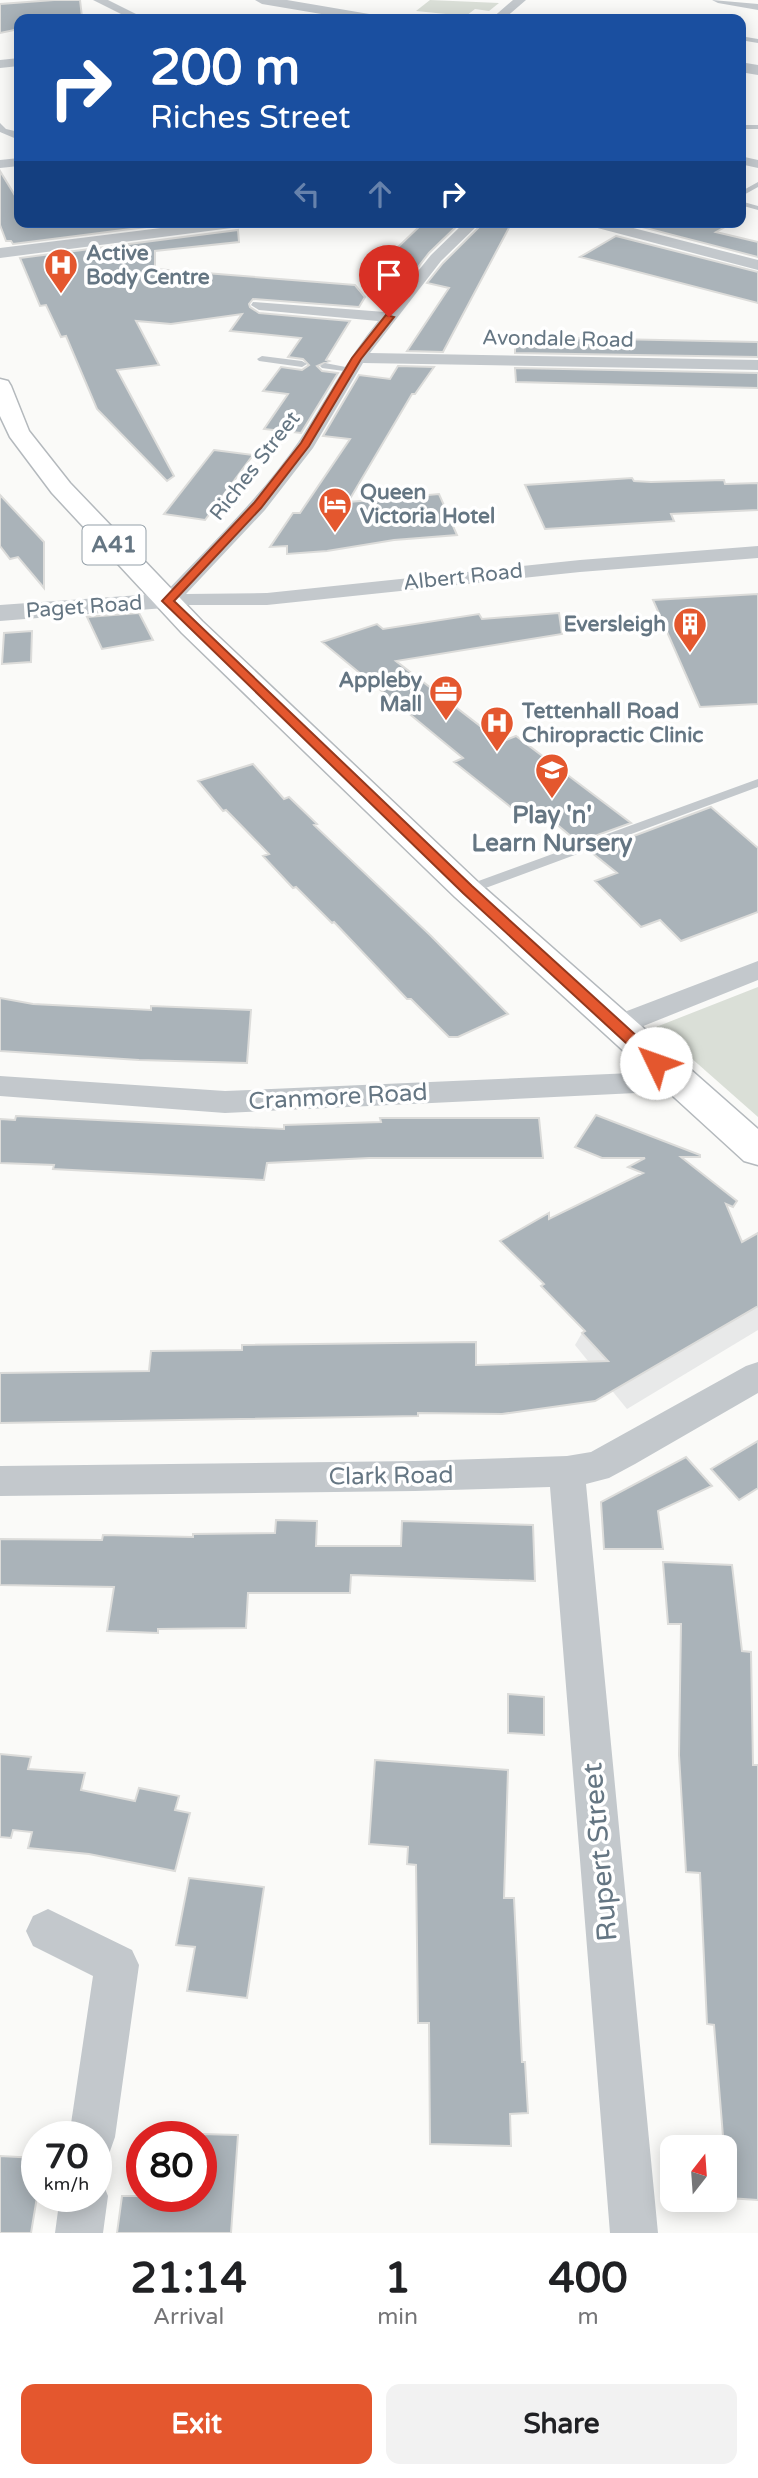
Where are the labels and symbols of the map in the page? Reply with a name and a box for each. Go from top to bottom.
place label: Active Body Centre [86,241,210,290]
pin [359,245,419,317]
hospital icon: Active Body Centre [42,246,80,295]
street label: Avondale Road [482,325,634,353]
street label: Riches Street [205,406,305,526]
place label: Queen Victoria Hotel [360,480,495,529]
hotel icon: Queen Victoria Hotel [316,485,354,534]
road number: A41 [82,526,146,565]
street label: Albert Road [402,558,524,596]
street label: Paget Road [25,590,143,624]
building icon: Eversleigh [671,605,709,654]
place label: Eversleigh [564,612,666,637]
place label: Appleby Mall [338,668,423,717]
office icon: Appleby Mall [427,673,465,722]
place label: Tettenhall Road Chiropractic Clinic [521,699,704,748]
hospital icon: Tettenhall Road Chiropractic Clinic [478,704,516,753]
school or university icon: Play 'n' Learn Nursery [533,751,571,800]
place label: Play 'n' Learn Nursery [472,801,633,858]
position arrow [619,1026,693,1100]
street label: Cranmore Road [248,1078,428,1116]
street label: Clark Road [328,1460,454,1492]
street label: Rupert Street [575,1761,625,1943]
speed limit sign: 80 [126,2121,217,2212]
north arrow [660,2135,737,2212]

